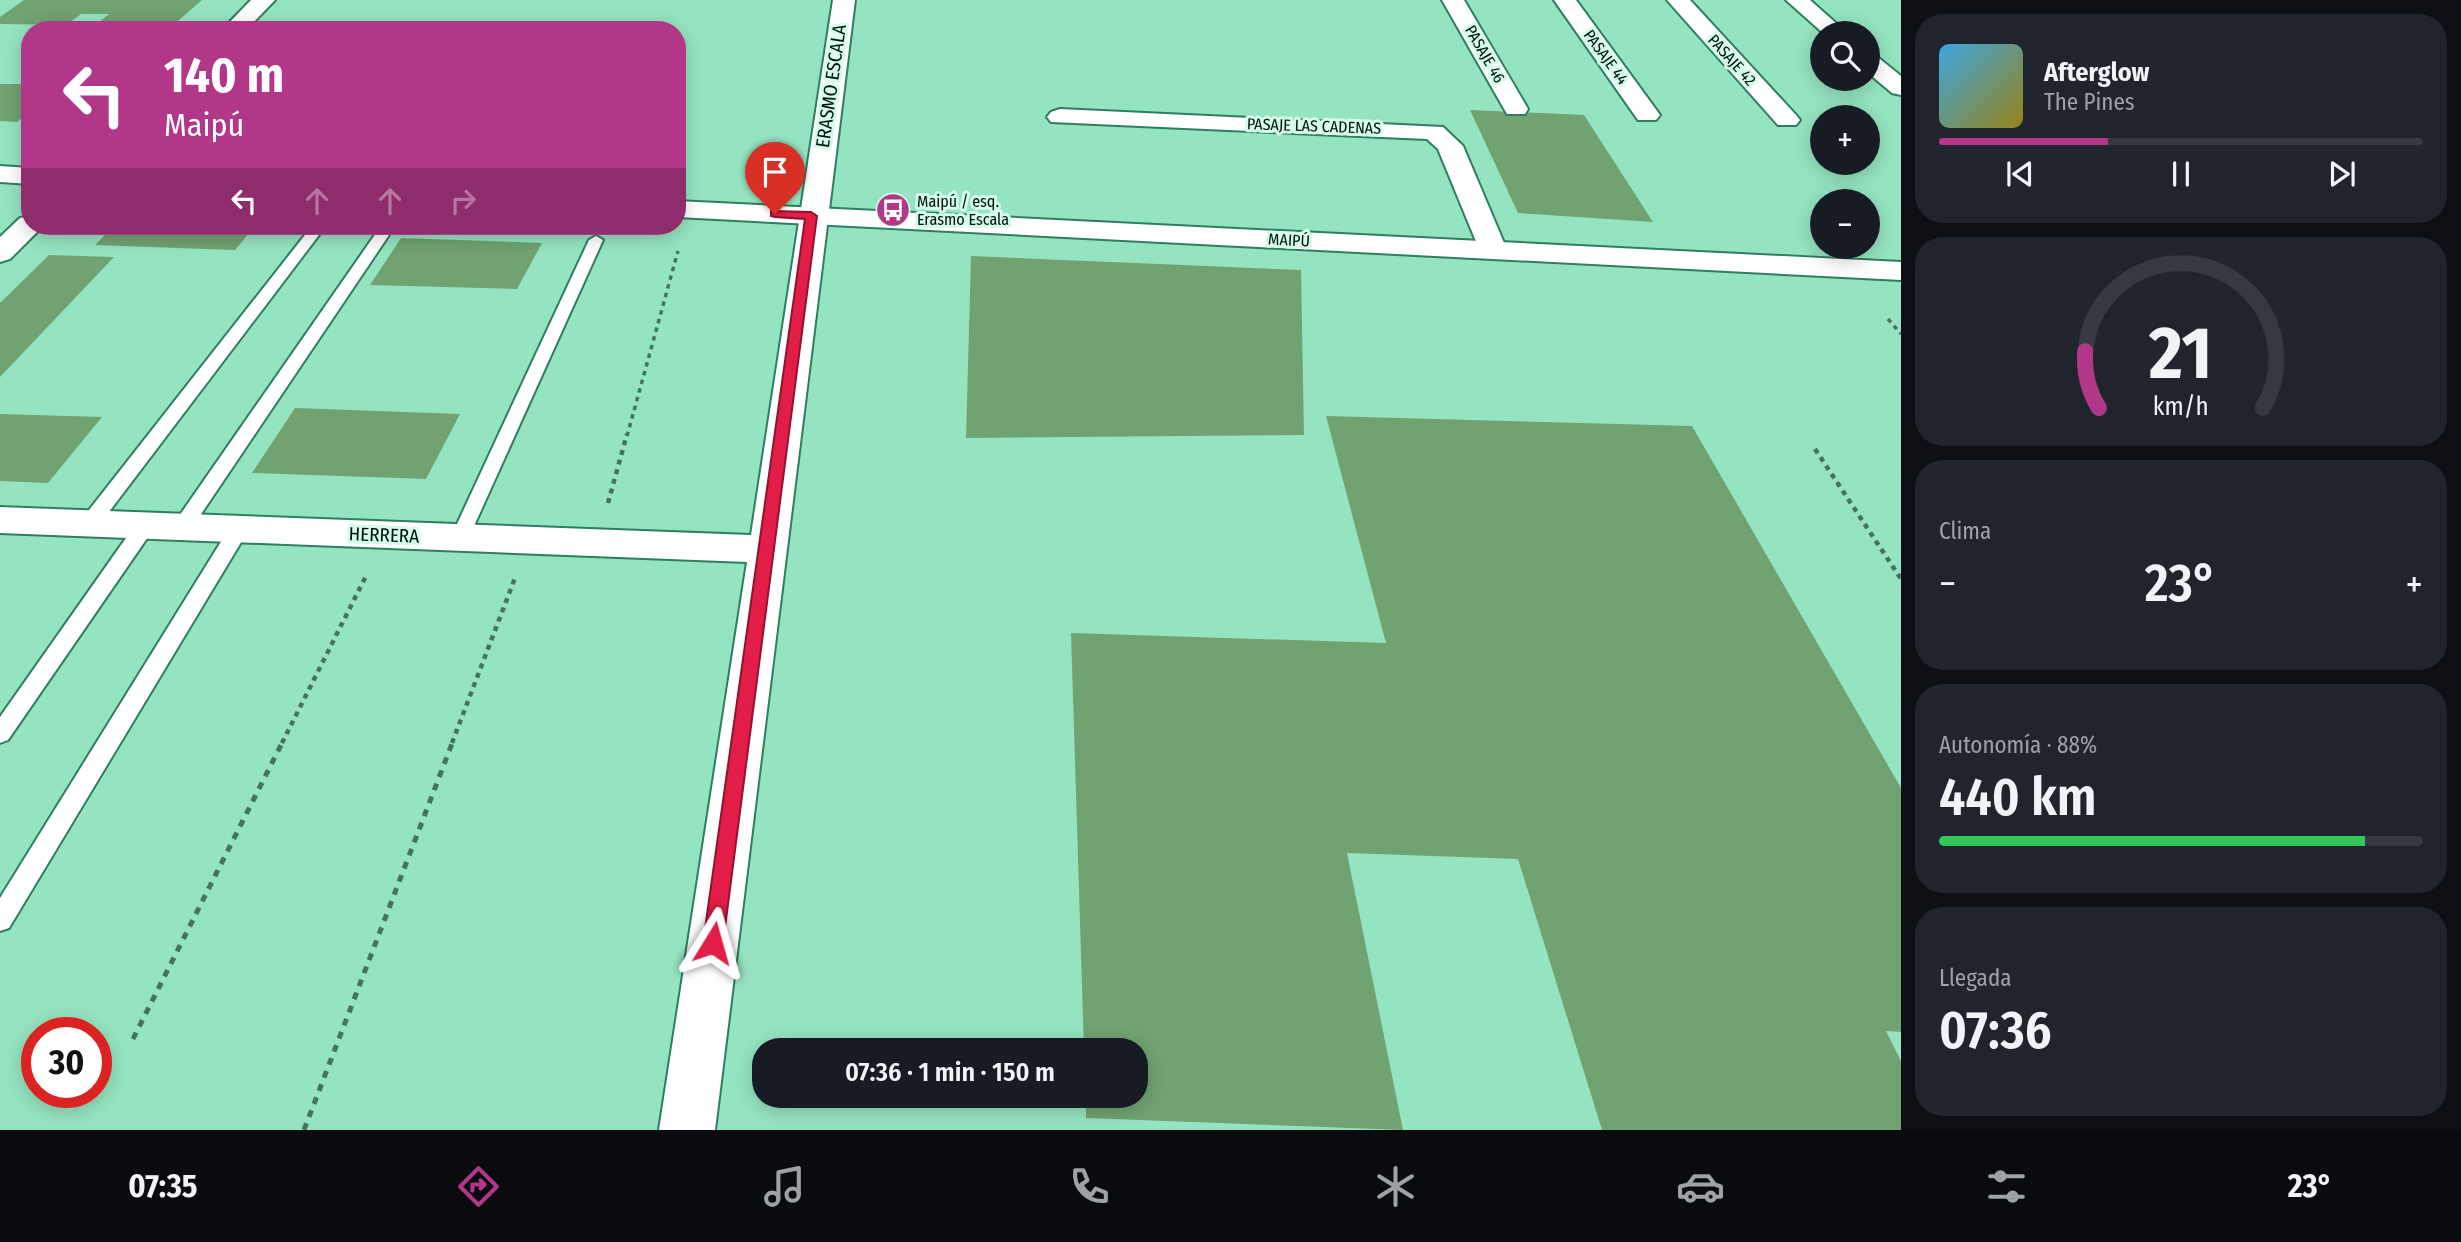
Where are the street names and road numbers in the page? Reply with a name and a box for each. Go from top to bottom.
street label: PASAJE 46 [1461,22,1509,86]
street label: ERASMO ESCALA [811,23,851,149]
street label: PASAJE 44 [1580,26,1632,88]
street label: PASAJE 42 [1704,30,1760,90]
street label: PASAJE LAS CADENAS [1247,114,1382,138]
street label: MAIPÚ [1268,229,1310,251]
street label: HERRERA [348,522,420,548]

